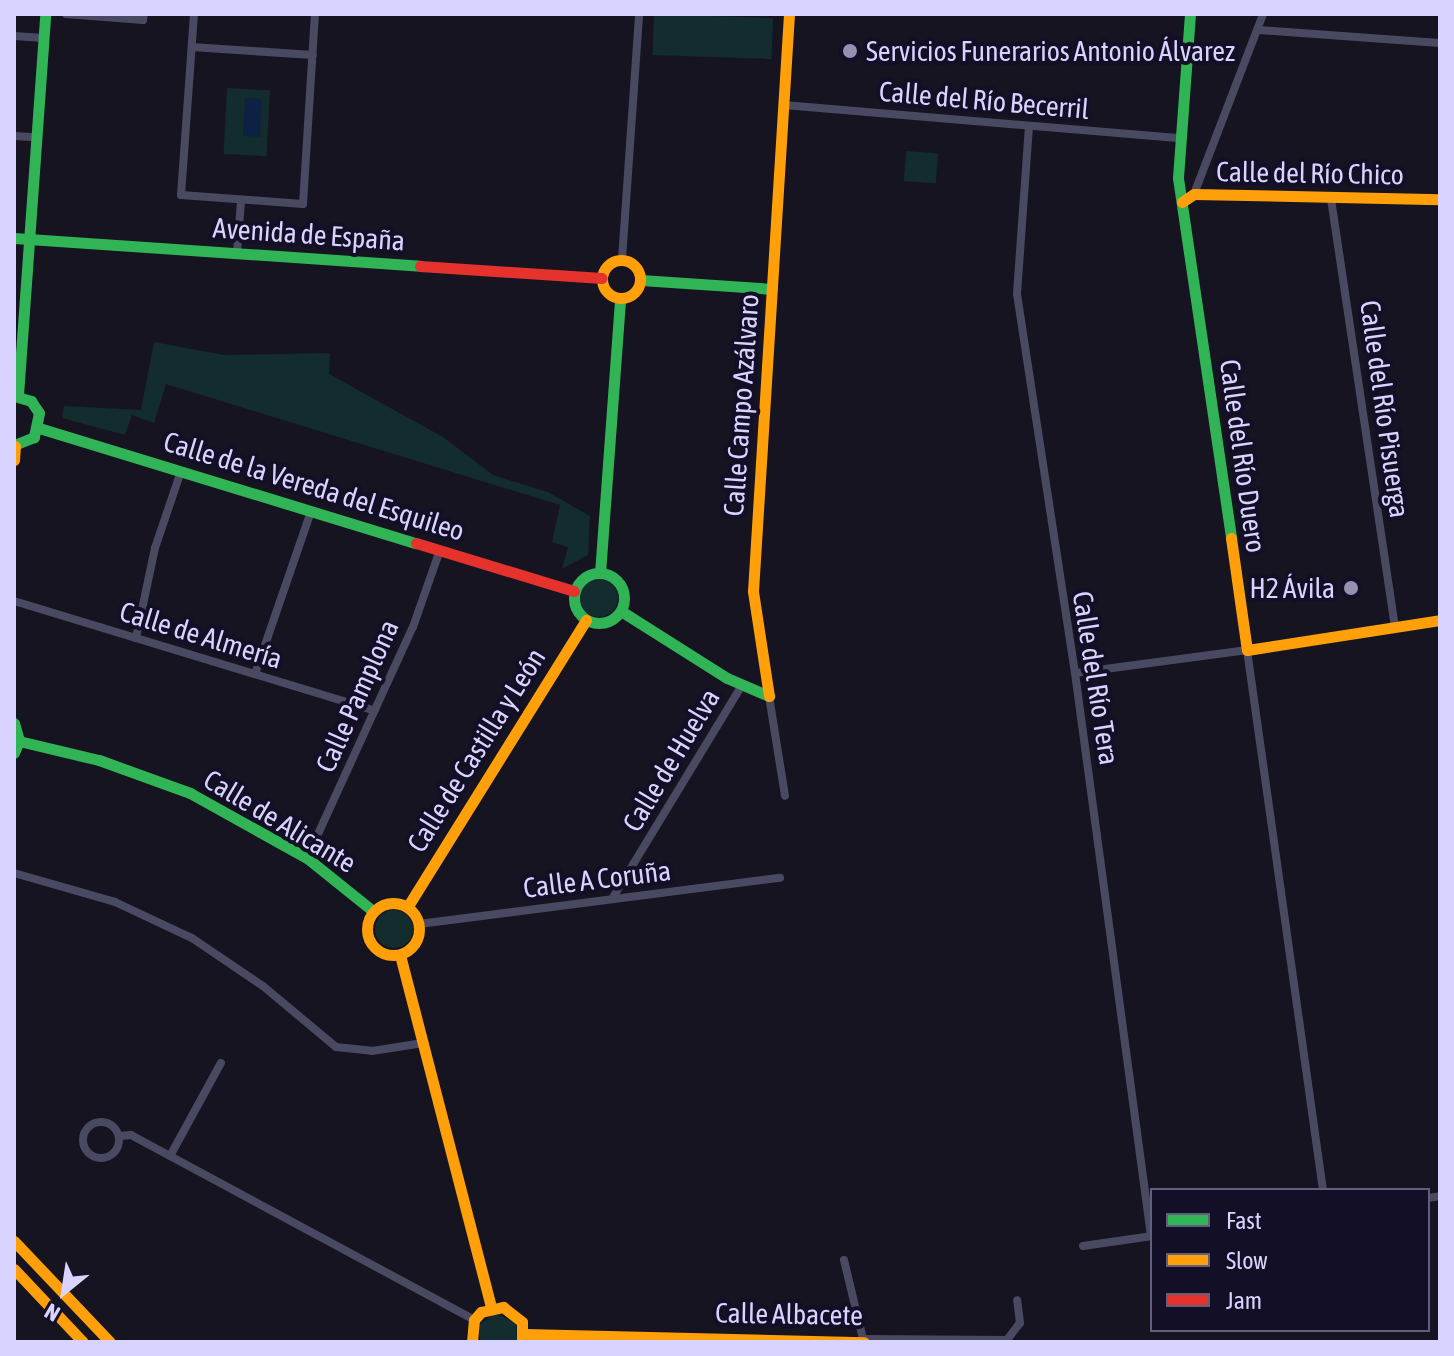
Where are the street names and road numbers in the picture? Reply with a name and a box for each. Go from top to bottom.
street label: Calle del Río Becerril [878,74,1090,126]
street label: Calle del Río Chico [1216,155,1404,191]
street label: Avenida de España [212,211,406,257]
street label: Calle Campo Azálvaro [716,293,766,517]
street label: Calle del Río Pisuerga [1353,298,1417,520]
street label: Calle del Río Duero [1213,357,1273,555]
street label: Calle de la Vereda del Esquileo [160,424,468,548]
street label: Calle del Río Tera [1066,589,1126,767]
street label: Calle de Almería [116,594,286,676]
street label: Calle Pamplona [308,615,406,777]
street label: Calle de Castilla y León [400,642,552,858]
street label: Calle de Huelva [615,683,727,837]
street label: Calle de Alicante [198,762,362,880]
street label: Calle A Coruña [521,853,673,905]
street label: Calle Albacete [715,1296,863,1332]

